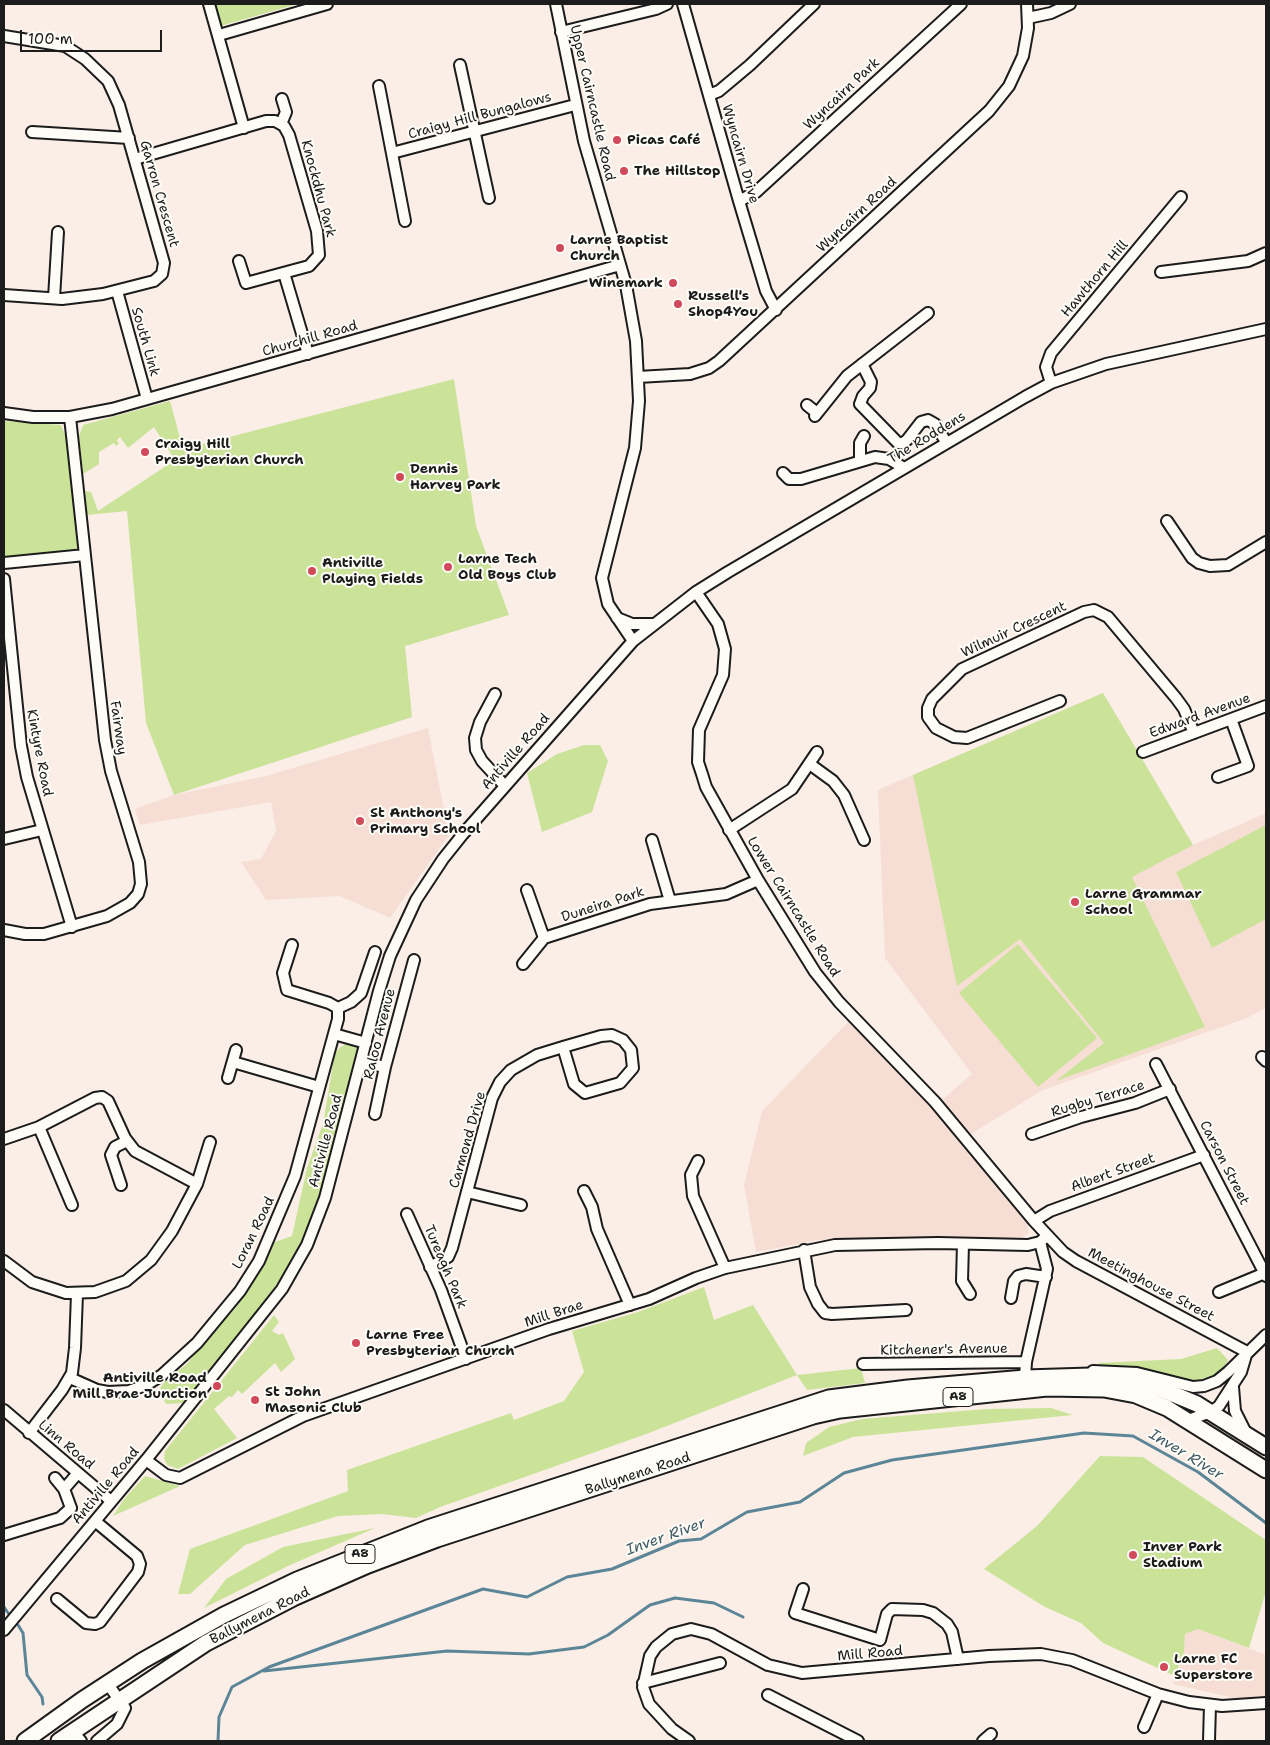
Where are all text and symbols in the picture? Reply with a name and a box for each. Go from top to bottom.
scale bar [22,20,165,52]
street label: Upper Cairncastle Road [566,23,618,183]
text: 100 m [28,29,73,49]
street label: Wyncairn Park [800,54,884,134]
street label: Craigy Hill Bungalows [406,89,554,143]
street label: Wyncairn Drive [718,102,762,206]
place label: Picas Café [627,132,701,148]
marker: Picas Café [611,134,623,146]
street label: Knockdhu Park [297,138,339,240]
street label: Garron Crescent [136,139,182,249]
place label: The Hillstop [634,163,720,179]
marker: The Hillstop [618,165,630,177]
street label: Wyncairn Road [813,174,901,256]
place label: Larne Baptist Church [570,232,668,264]
street label: Hawthorn Hill [1058,237,1132,321]
marker: Larne Baptist Church [554,242,566,254]
place label: Winemark [589,275,663,291]
marker: Winemark [667,277,679,289]
place label: Russell's Shop4You [688,288,758,321]
marker: Russell's Shop4You [672,298,684,310]
street label: South Link [127,305,163,379]
street label: Churchill Road [260,317,360,361]
street label: The Roddens [885,408,969,468]
place label: Craigy Hill Presbyterian Church [155,436,304,468]
marker: Craigy Hill Presbyterian Church [139,446,151,458]
place label: Dennis Harvey Park [410,461,501,494]
marker: Dennis Harvey Park [394,471,406,483]
place label: Larne Tech Old Boys Club [458,551,556,584]
place label: Antiville Playing Fields [322,555,423,588]
marker: Larne Tech Old Boys Club [442,561,454,573]
marker: Antiville Playing Fields [306,565,318,577]
street label: Wilmuir Crescent [959,598,1069,662]
street label: Edward Avenue [1147,690,1253,742]
street label: Fairway [106,700,130,756]
street label: Kintyre Road [22,708,56,798]
street label: Antiville Road [478,710,554,794]
place label: St Anthony's Primary School [370,805,481,838]
marker: St Anthony's Primary School [354,815,366,827]
street label: Lower Cairncastle Road [743,834,843,980]
street label: Duneira Park [559,884,647,926]
place label: Larne Grammar School [1085,886,1202,919]
marker: Larne Grammar School [1069,896,1081,908]
street label: Raloo Avenue [361,987,399,1081]
street label: Rugby Terrace [1049,1077,1147,1121]
street label: Carmond Drive [446,1090,490,1190]
street label: Antiville Road [306,1093,346,1189]
street label: Carson Street [1195,1118,1253,1208]
street label: Albert Street [1069,1150,1157,1196]
street label: Loran Road [229,1194,279,1272]
street label: Tureagh Park [420,1223,470,1311]
street label: Meetinghouse Street [1085,1244,1217,1326]
street label: Mill Brae [522,1297,586,1331]
place label: Larne Free Presbyterian Church [366,1327,515,1360]
marker: Larne Free Presbyterian Church [350,1337,362,1349]
street label: Kitchener's Avenue [880,1340,1008,1360]
place label: Antiville Road Mill Brae Junction [72,1370,207,1402]
marker: Antiville Road Mill Brae Junction [211,1380,223,1392]
place label: St John Masonic Club [265,1384,362,1416]
road number: A8 [943,1388,973,1406]
marker: St John Masonic Club [249,1394,261,1406]
street label: Linn Road [35,1417,97,1473]
water label: Inver River [1146,1426,1226,1484]
street label: Antiville Road [69,1444,143,1528]
street label: Ballymena Road [583,1449,693,1499]
water label: Inver River [624,1514,708,1560]
place label: Inver Park Stadium [1143,1539,1222,1571]
road number: A8 [345,1545,375,1564]
marker: Inver Park Stadium [1127,1549,1139,1561]
street label: Ballymena Road [207,1584,313,1648]
street label: Mill Road [837,1643,903,1665]
place label: Larne FC Superstore [1174,1651,1253,1684]
marker: Larne FC Superstore [1158,1661,1170,1673]

